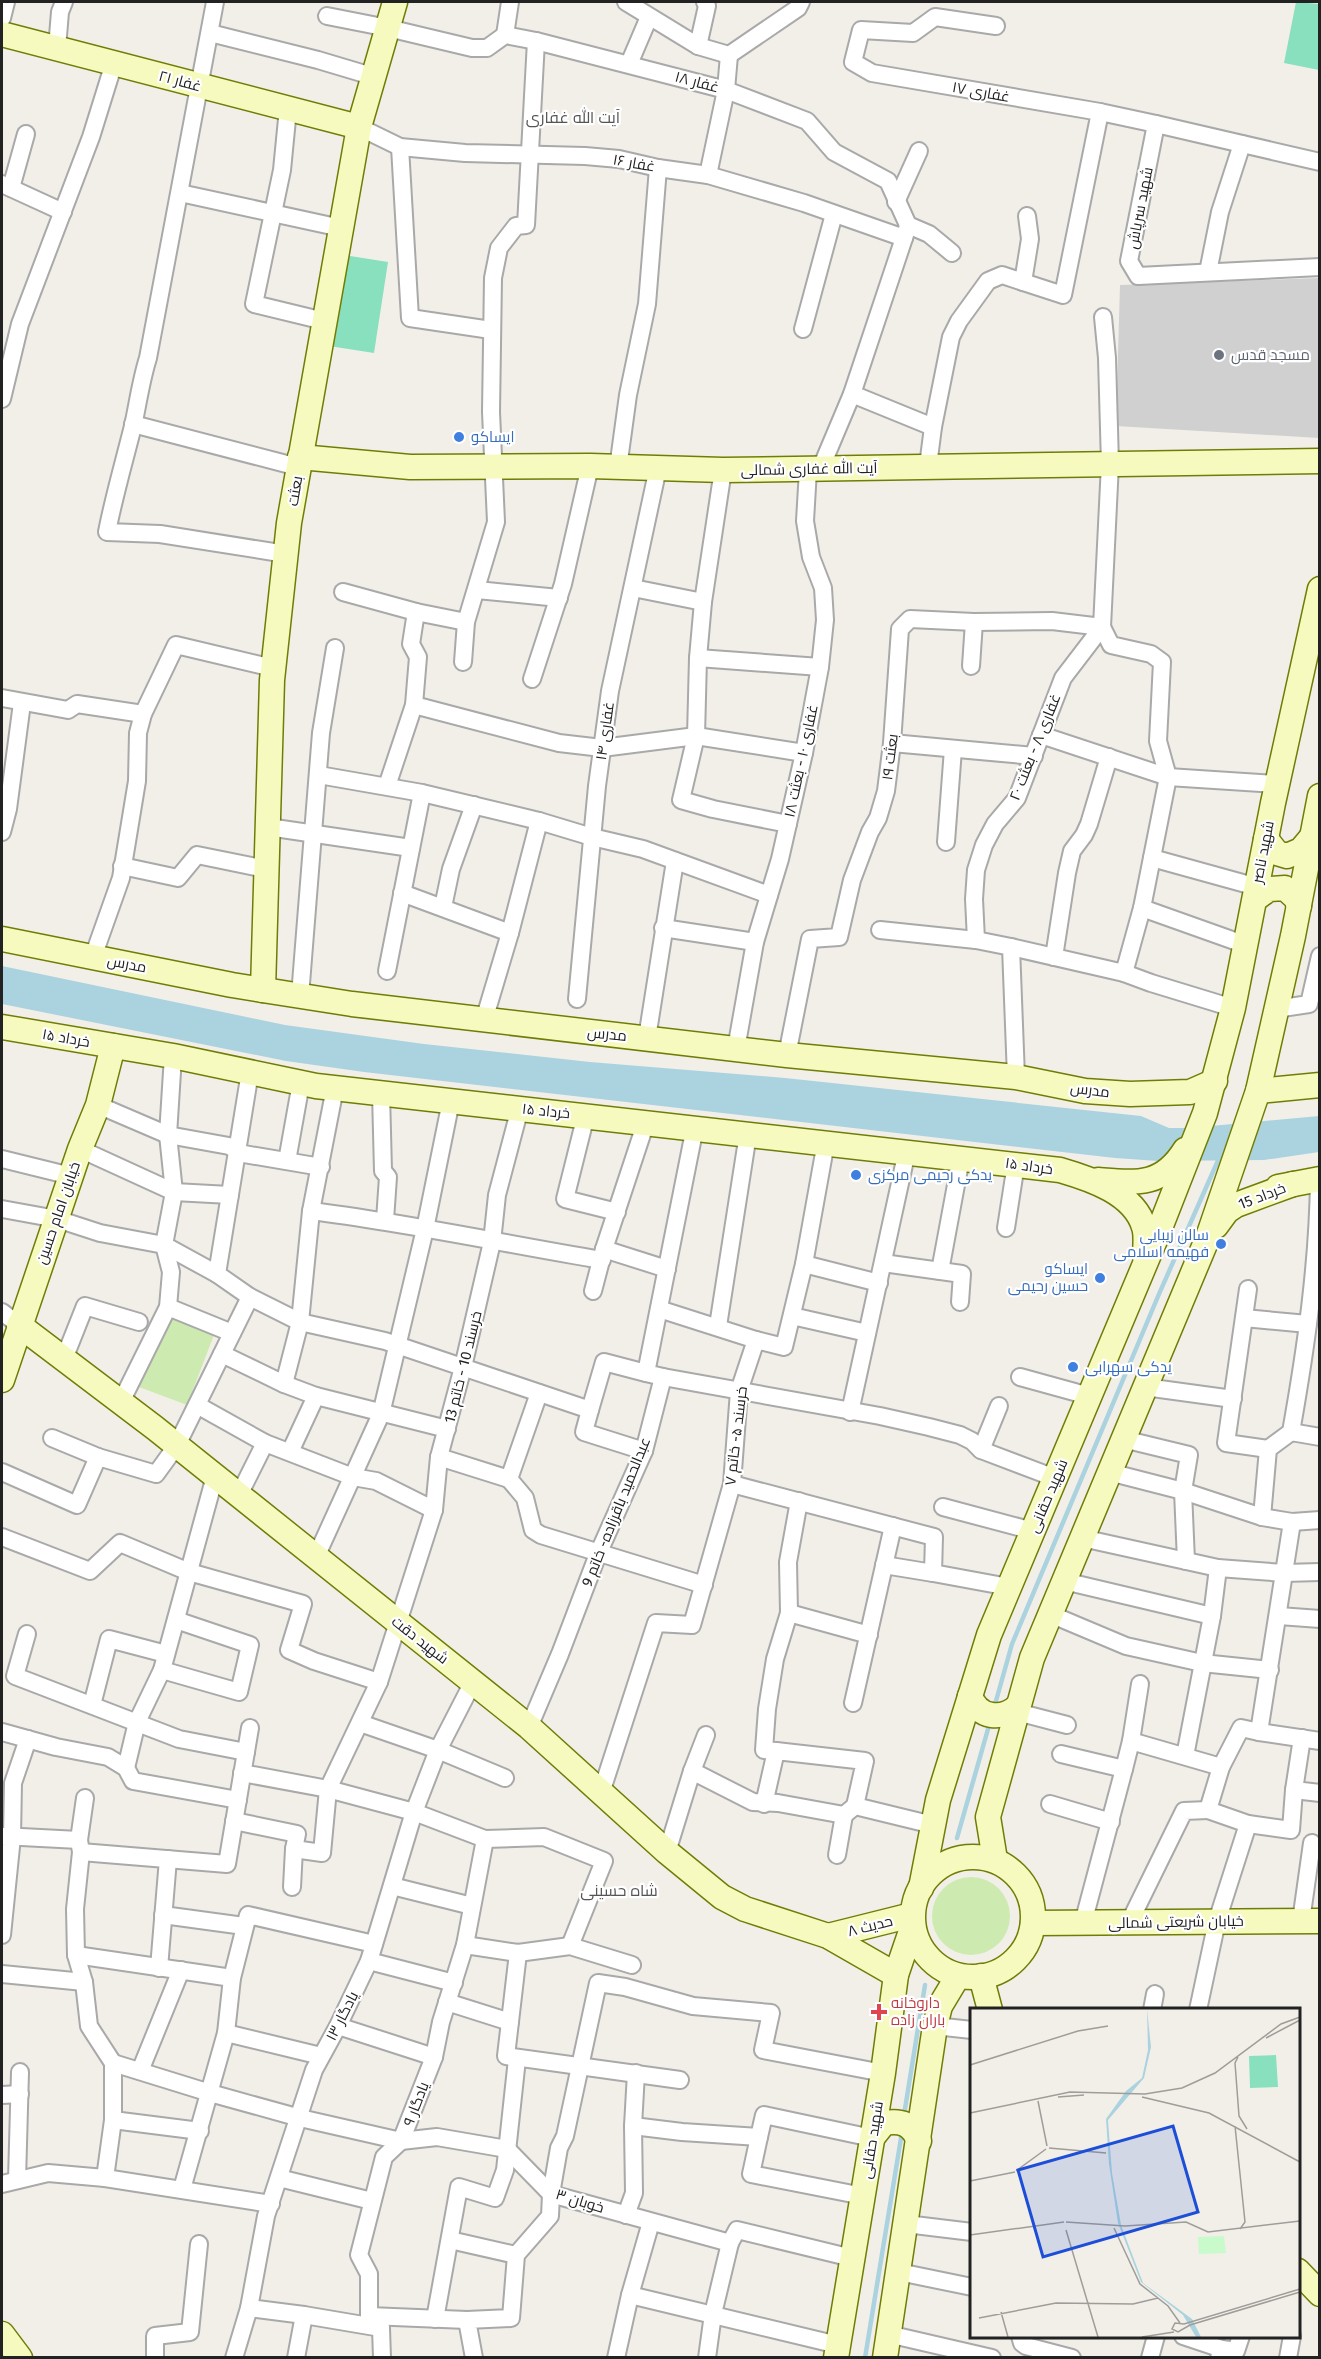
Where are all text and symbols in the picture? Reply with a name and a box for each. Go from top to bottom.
street label: غفار ۲۱ [157,67,203,95]
street label: غفار ۱۸ [673,68,721,96]
street label: غفاری ۱۷ [951,78,1011,107]
district label: آیت الله غفاری [526,107,621,128]
street label: غفار ۱۶ [611,150,657,176]
street label: شهید سرپاش [1123,165,1158,251]
place label: مسجد قدس [1231,346,1310,365]
marker: مسجد قدس [1212,348,1226,362]
place label: ایساکو [471,428,514,446]
marker: ایساکو [452,430,466,444]
street label: آیت الله غفاری شمالی [740,458,878,480]
street label: بعثت [284,475,306,507]
street label: غفاری ۸ - بعثت ۲۰ [1005,691,1066,803]
street label: غفاری ۱۴ [592,701,619,762]
street label: غفاری ۱۰ - بعثت ۱۸ [780,703,823,819]
street label: بعثت ۱۹ [878,733,902,781]
street label: شهید ناصر [1248,819,1279,886]
street label: مدرس [106,951,148,978]
street label: مدرس [586,1023,628,1046]
street label: ۱۵ خرداد [41,1025,91,1051]
street label: مدرس [1069,1079,1111,1102]
street label: ۱۵ خرداد [521,1100,571,1122]
street label: ۱۵ خرداد [1004,1154,1054,1178]
street label: خیابان امام حسین [32,1159,85,1267]
place label: یدکی رحیمی مرکزی [868,1166,992,1185]
marker: یدکی رحیمی مرکزی [849,1168,863,1182]
street label: 15 خرداد [1236,1179,1288,1213]
place label: سالن زیبایی فهیمه اسلامی [1113,1226,1209,1262]
marker: سالن زیبایی فهیمه اسلامی [1214,1237,1228,1251]
place label: ایساکو حسین رحیمی [1008,1260,1088,1296]
marker: ایساکو حسین رحیمی [1093,1271,1107,1285]
street label: خرسند 10 - خاتم 13 [440,1309,487,1425]
place label: یدکی سهرابی [1085,1358,1172,1377]
marker: یدکی سهرابی [1066,1360,1080,1374]
street label: خرسند ۵- خاتم ۷ [721,1385,752,1487]
street label: عبدالحمید باقرزاده- خاتم 9 [578,1435,655,1590]
street label: شهید حقانی [1024,1456,1073,1536]
street label: شهید دقت [387,1612,452,1669]
district label: شاه حسینی [580,1881,658,1901]
street label: حدیث ۸ [846,1912,894,1940]
street label: خیابان شریعتی شمالی [1108,1912,1244,1933]
street label: یادگار ۱۳ [322,1988,362,2044]
place label: داروخانه باران زاده [891,1994,945,2030]
marker: داروخانه باران زاده [872,2005,886,2019]
inset map [970,2008,1300,2338]
street label: یادگار ۹ [399,2079,433,2129]
street label: شهید حقانی [857,2100,888,2180]
street label: خوبان ۳ [553,2185,606,2218]

